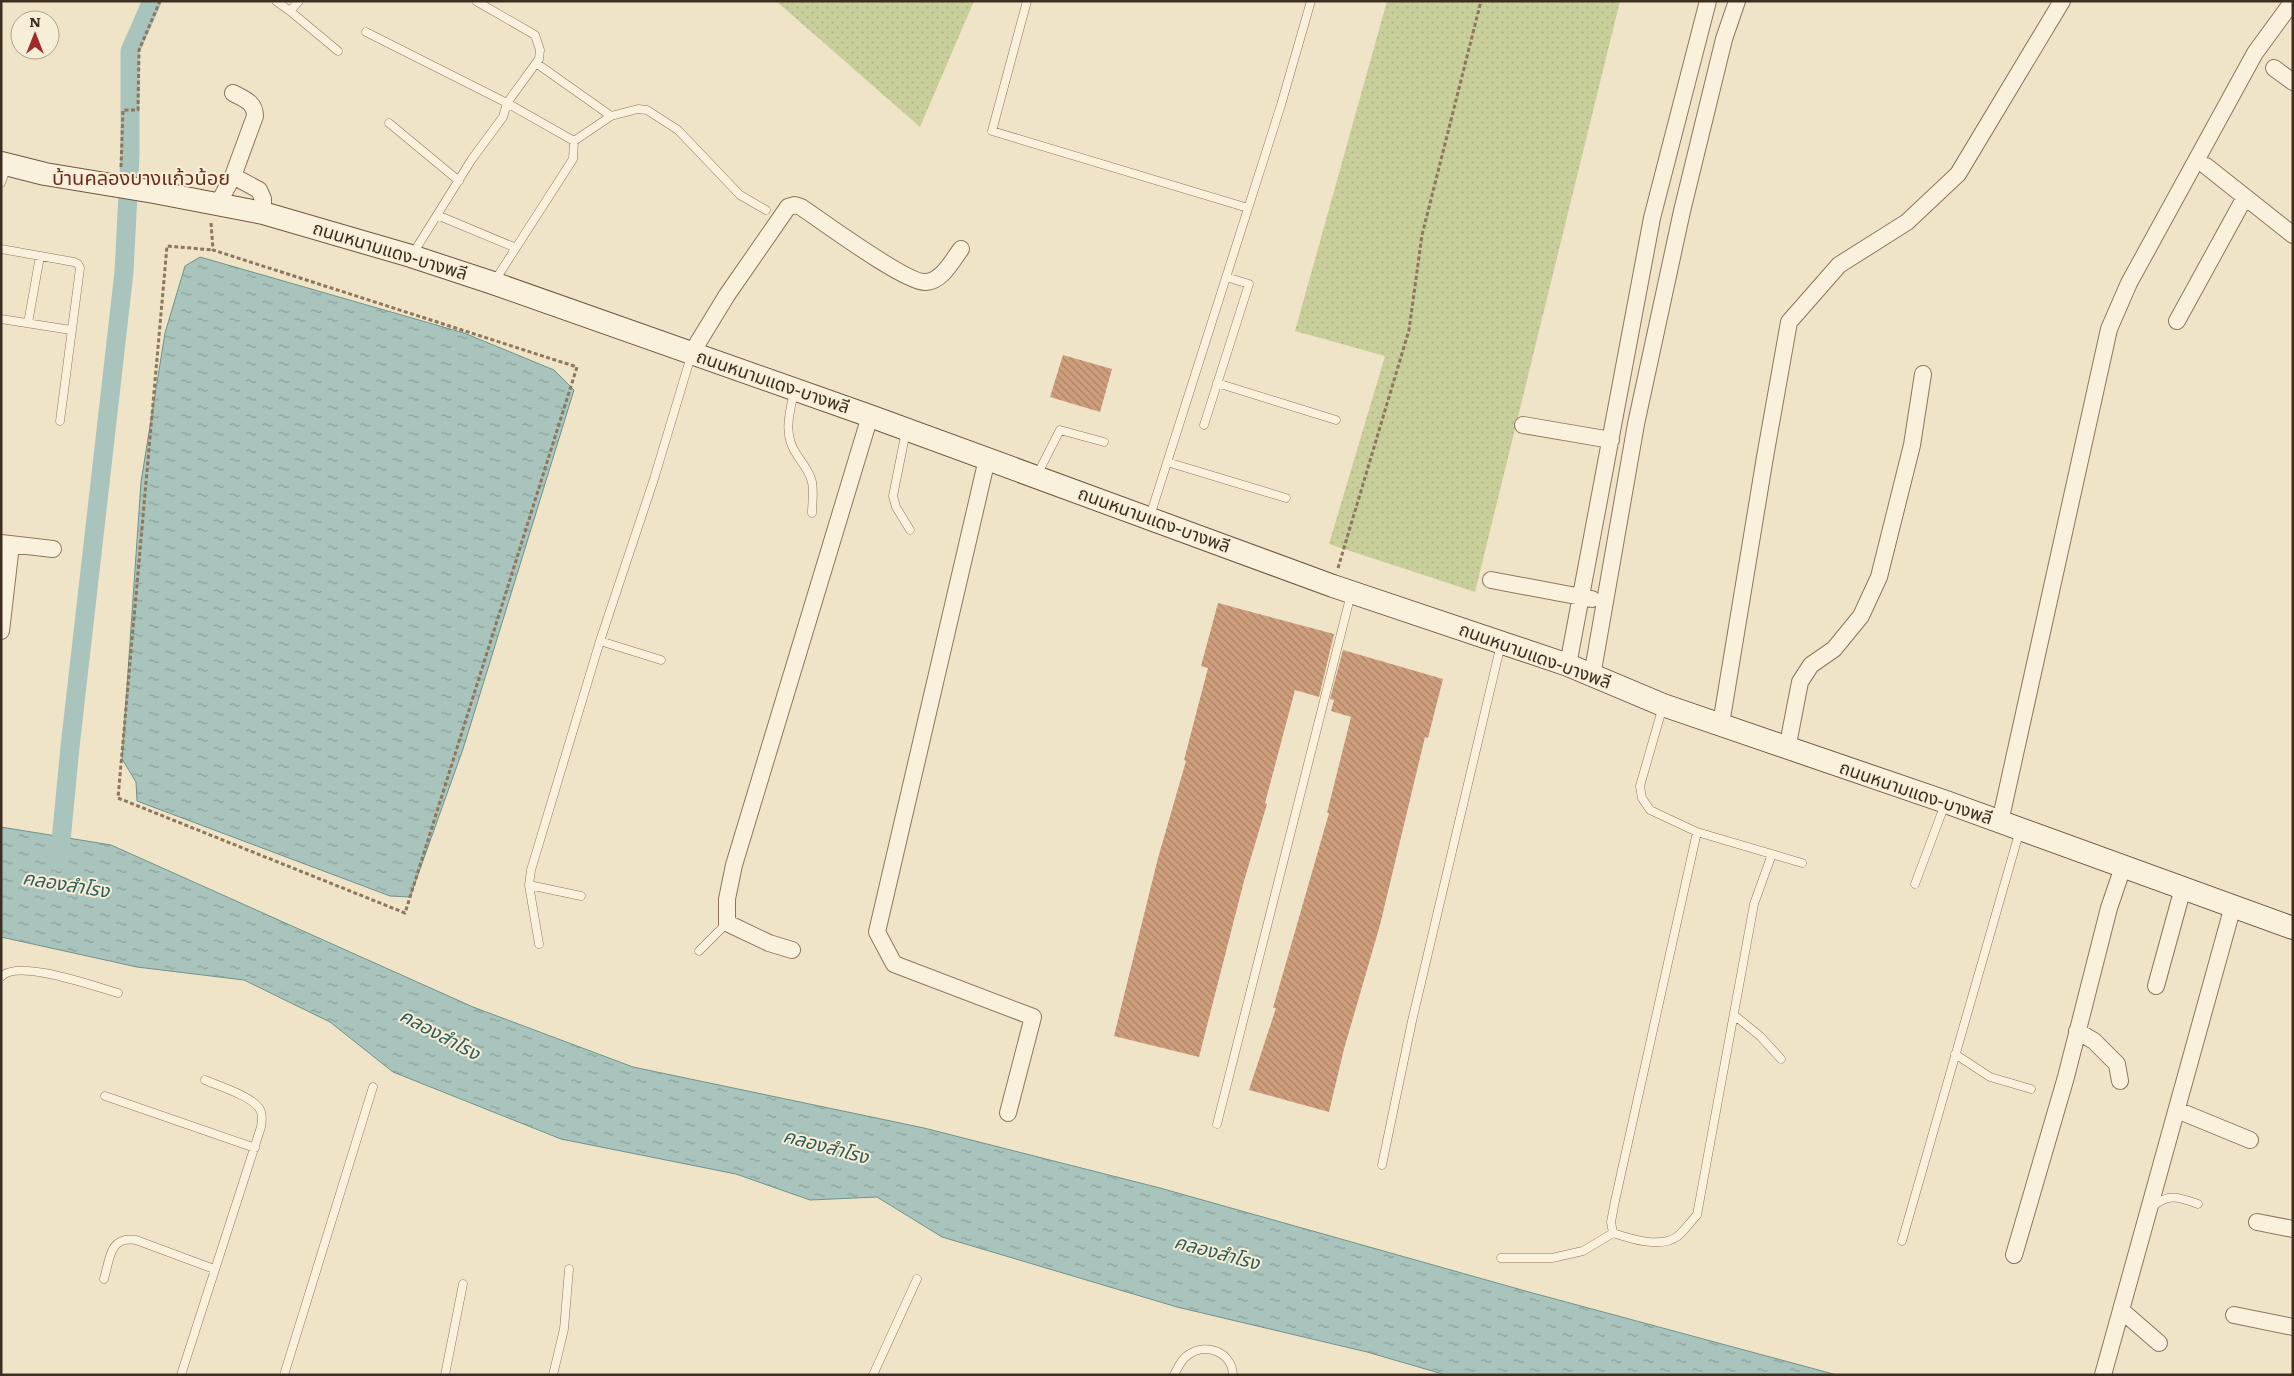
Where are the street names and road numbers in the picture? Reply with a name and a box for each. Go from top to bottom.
street label: ถนนหนามแดง-บางพลี [310,213,471,286]
street label: ถนนหนามแดง-บางพลี [693,342,854,420]
street label: ถนนหนามแดง-บางพลี [1074,478,1235,559]
street label: ถนนหนามแดง-บางพลี [1455,614,1616,695]
street label: ถนนหนามแดง-บางพลี [1836,753,1997,831]

